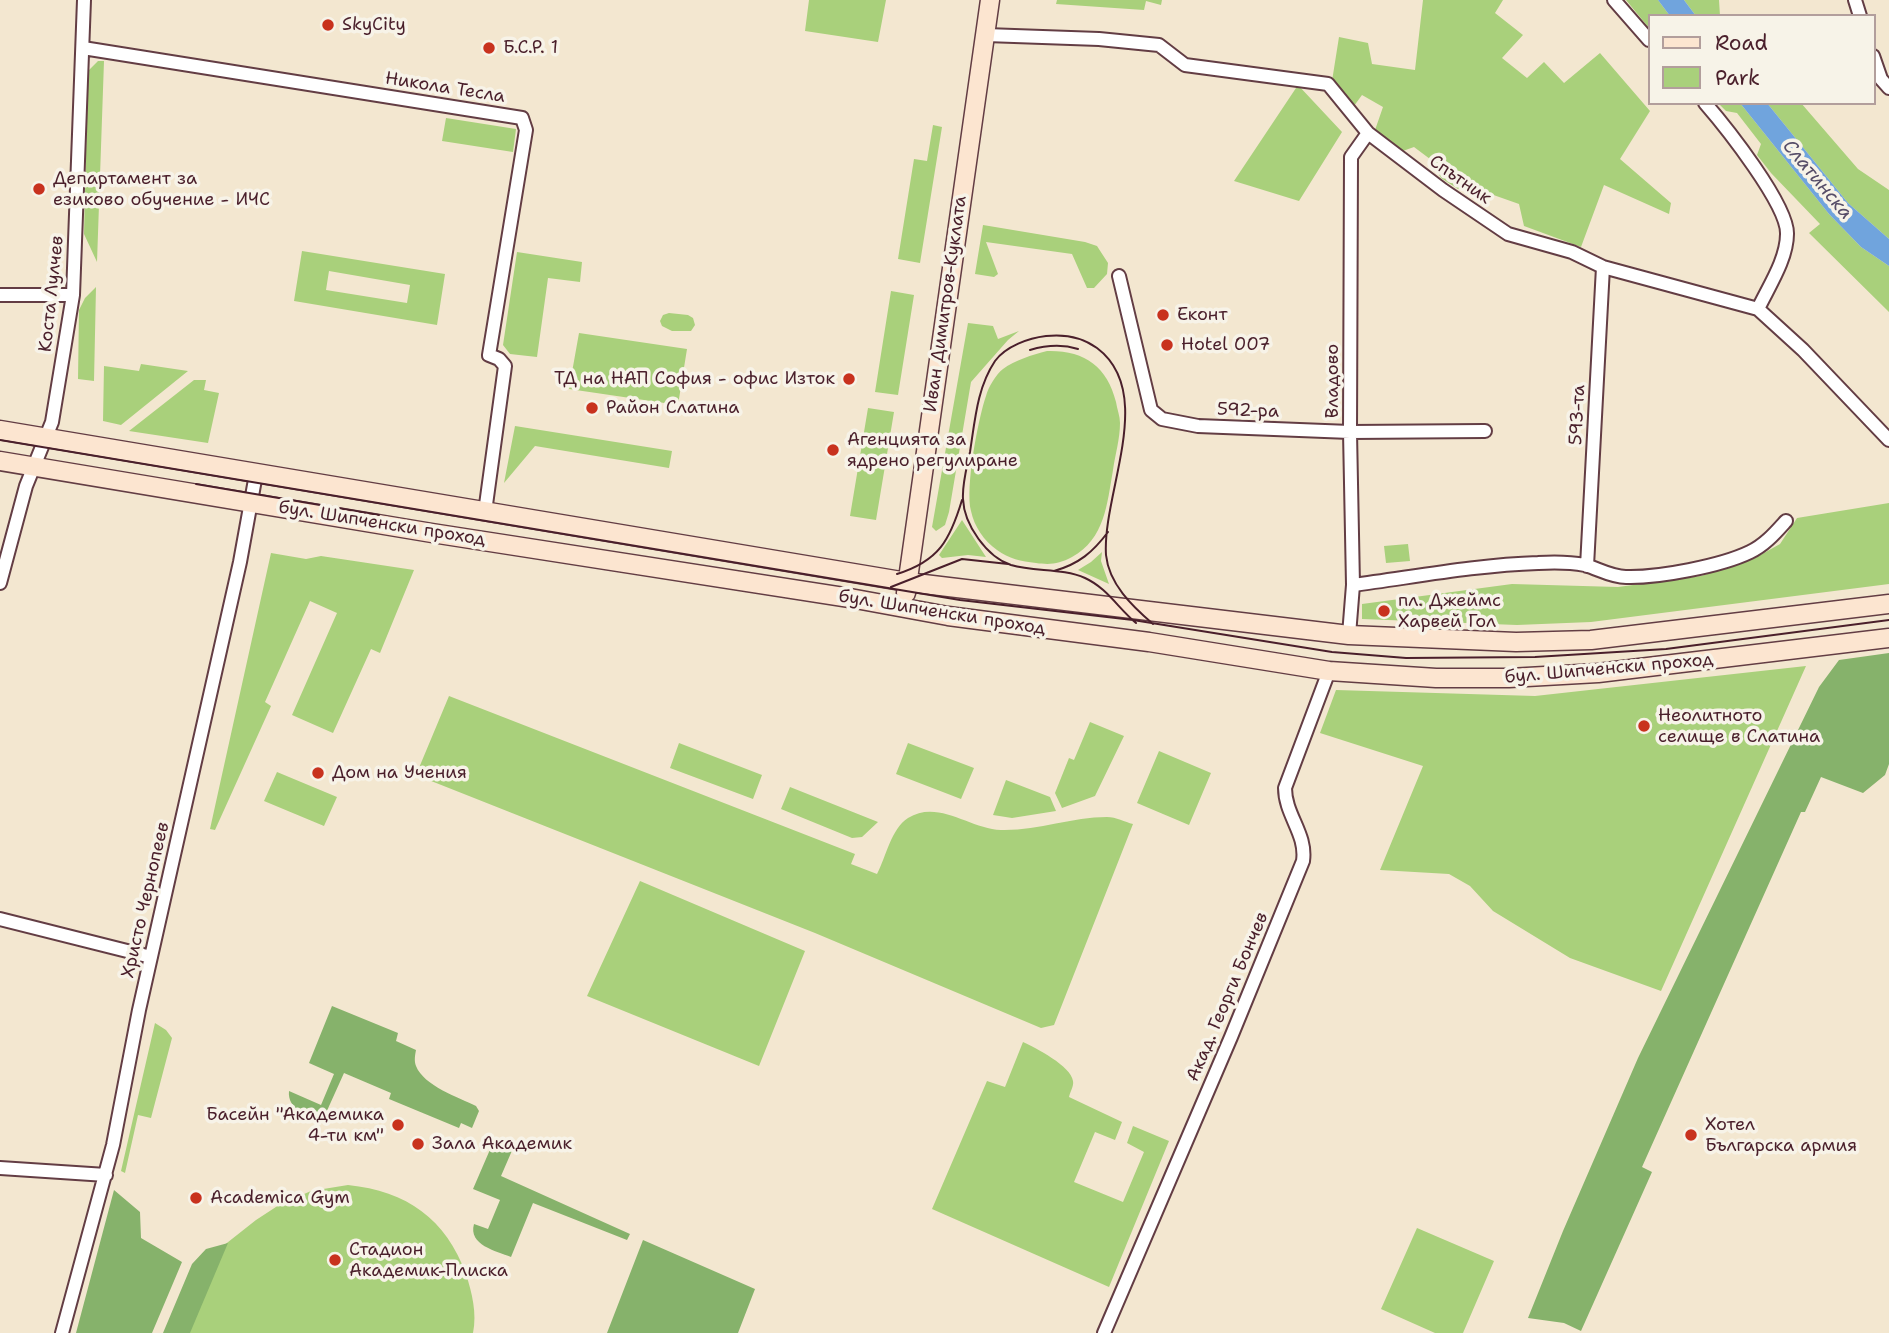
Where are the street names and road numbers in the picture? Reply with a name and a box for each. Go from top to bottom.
street label: Никола Тесла [383,68,507,108]
street label: Спътник [1425,151,1495,209]
street label: Иван Димитров-Куклата [920,194,972,414]
street label: Коста Лулчев [35,235,69,353]
street label: Владово [1322,344,1344,418]
street label: 593-та [1566,384,1590,446]
street label: 592-ра [1217,399,1279,423]
street label: бул. Шипченски проход [277,497,487,551]
street label: бул. Шипченски проход [837,586,1047,640]
street label: бул. Шипченски проход [1504,649,1714,689]
street label: Христо Чернопеев [118,820,174,980]
street label: Акад. Георги Бончев [1183,909,1273,1085]

